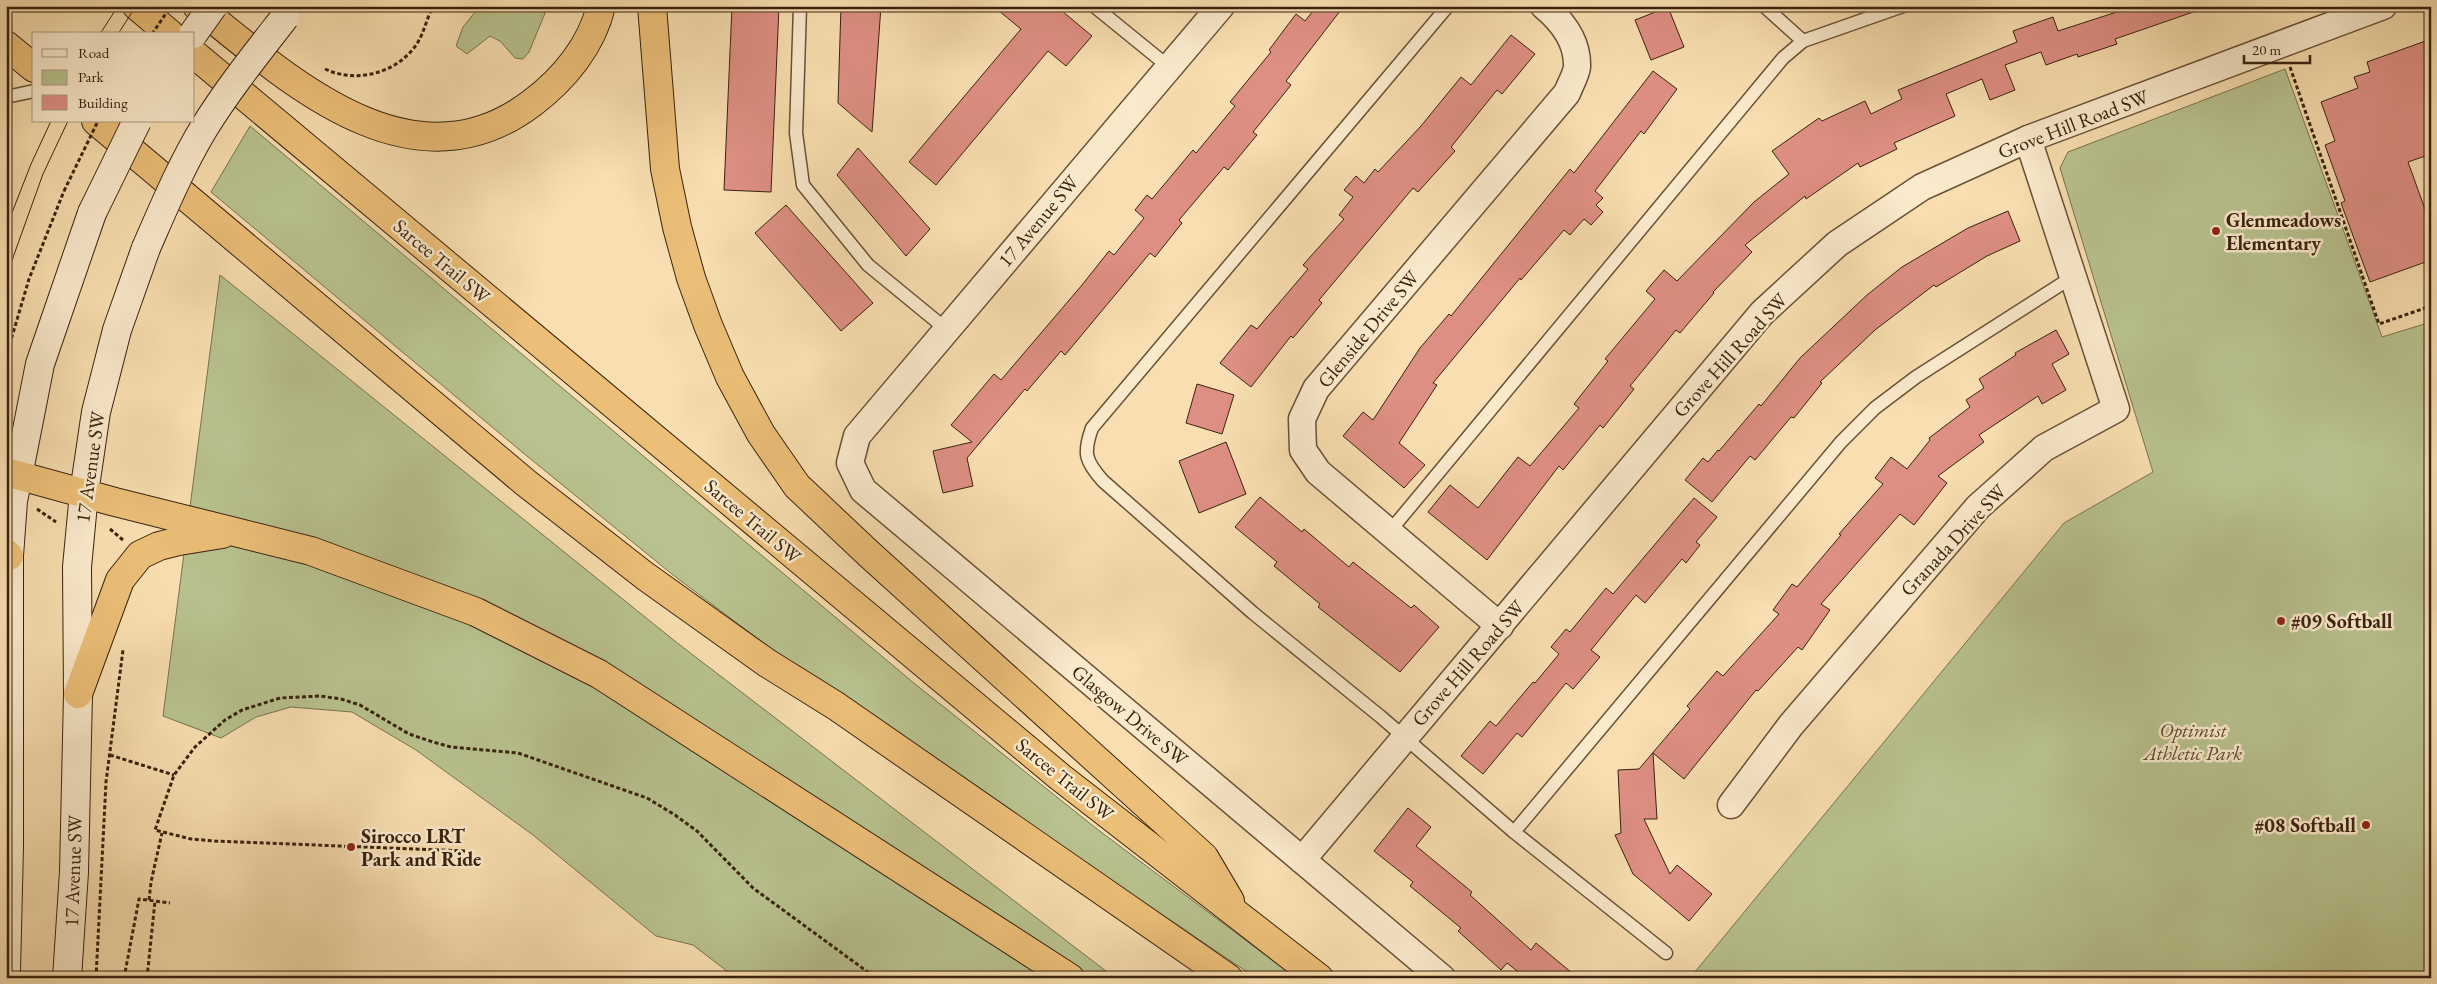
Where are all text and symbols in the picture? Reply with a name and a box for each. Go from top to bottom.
legend [32,32,195,122]
scale bar [2244,32,2311,64]
text: 20 m [2252,40,2281,59]
text: Road [78,43,110,62]
text: Park [78,67,105,86]
street label: Grove Hill Road SW [1994,83,2153,165]
text: Building [78,93,128,112]
street label: 17 Avenue SW [992,169,1084,272]
place label: Glenmeadows Elementary [2226,207,2341,256]
street label: Sarcee Trail SW [388,213,496,309]
marker: Glenmeadows Elementary [2210,225,2222,237]
street label: Glenside Drive SW [1311,264,1425,393]
street label: Grove Hill Road SW [1667,287,1793,423]
street label: 17 Avenue SW [69,409,111,524]
street label: Sarcee Trail SW [699,473,807,569]
street label: Granada Drive SW [1894,478,2012,602]
street label: Grove Hill Road SW [1406,594,1530,732]
place label: #09 Softball [2291,608,2393,634]
marker: #09 Softball [2275,615,2287,627]
street label: Glasgow Drive SW [1066,659,1194,772]
park label: Optimist Athletic Park [2142,717,2242,766]
street label: Sarcee Trail SW [1011,732,1120,827]
place label: #08 Softball [2255,812,2356,838]
street label: 17 Avenue SW [58,814,88,928]
marker: #08 Softball [2360,819,2372,831]
place label: Sirocco LRT Park and Ride [361,823,481,872]
marker: Sirocco LRT Park and Ride [345,841,357,853]

